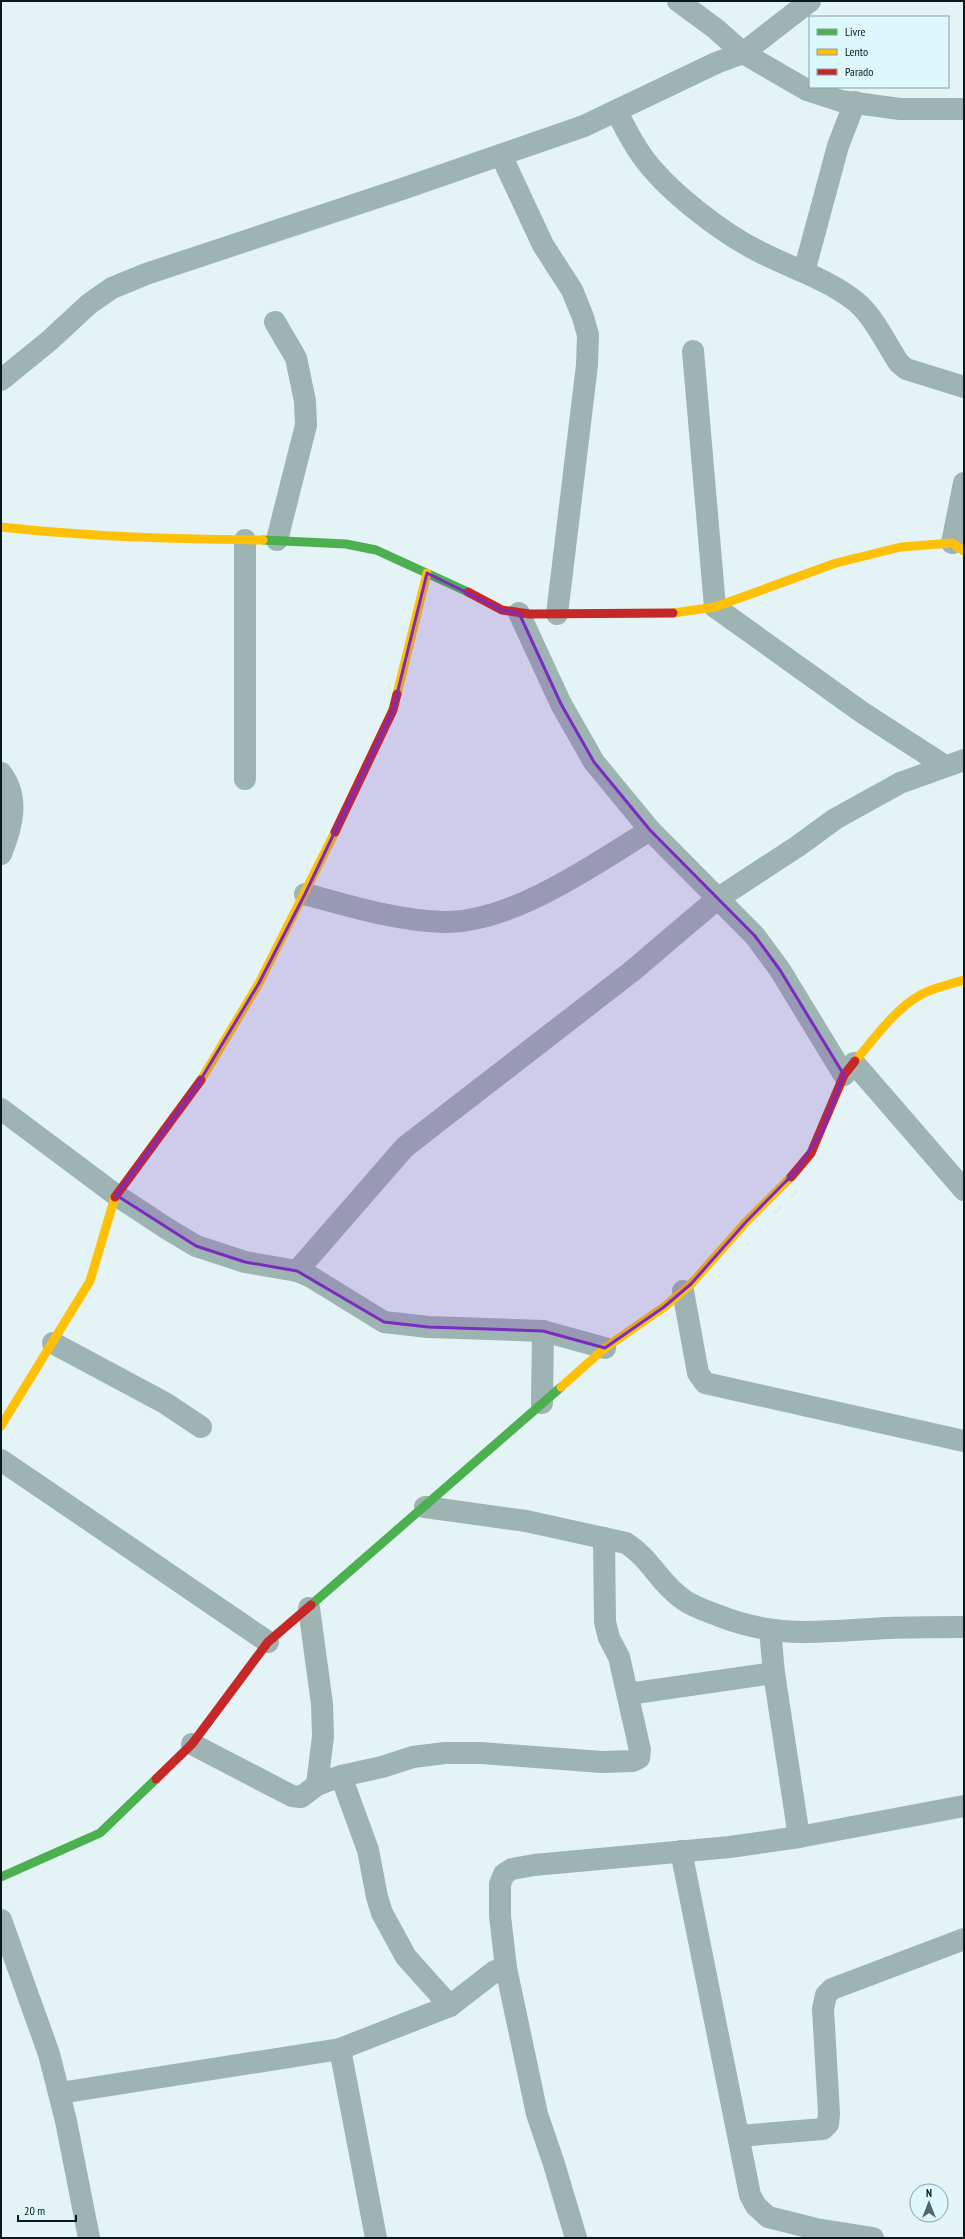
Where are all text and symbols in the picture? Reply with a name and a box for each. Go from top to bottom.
legend [809,16,949,88]
text: Livre [845,24,866,39]
text: Lento [845,44,868,59]
text: Parado [845,64,873,79]
north arrow [909,2183,949,2223]
text: N [926,2186,932,2200]
scale bar [18,2197,76,2223]
text: 20 m [24,2203,45,2218]

